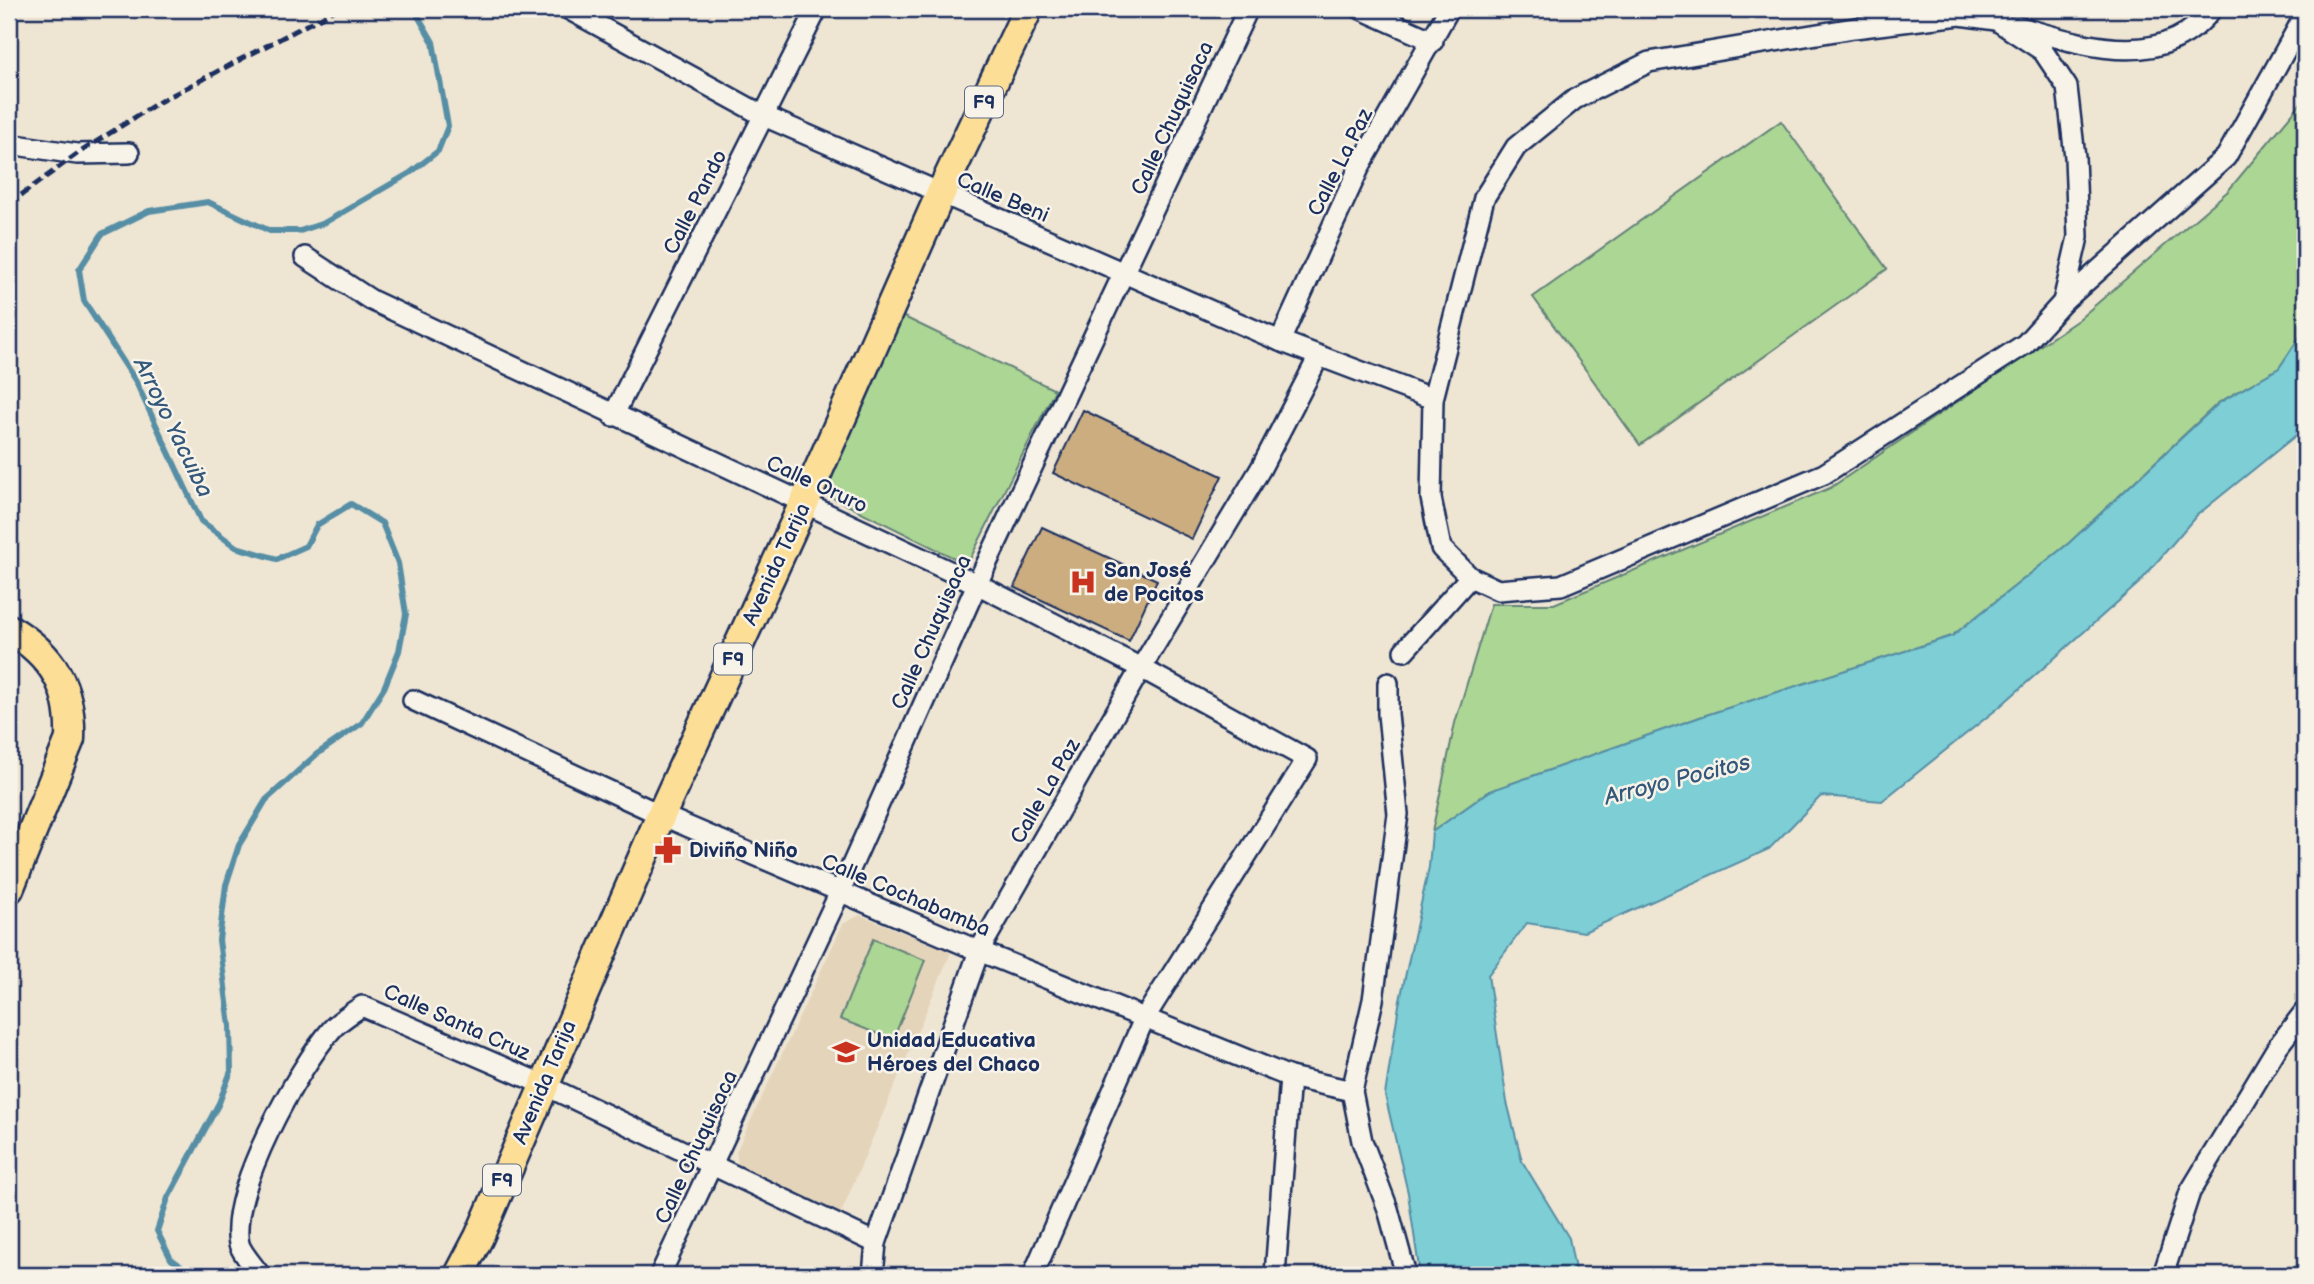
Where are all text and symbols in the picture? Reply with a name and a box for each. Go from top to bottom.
street label: Calle Chuquisaca [1126,37,1219,199]
road number: F9 [965,86,1003,118]
street label: Calle La Paz [1303,103,1379,220]
street label: Calle Pando [658,146,733,259]
street label: Calle Beni [953,167,1053,228]
water label: Arroyo Yacuiba [127,352,219,502]
street label: Calle Oruro [762,450,871,519]
street label: Avenida Tarija [737,499,816,629]
street label: Calle Chuquisaca [886,551,977,713]
place label: San José de Pocitos [1104,558,1204,607]
hospital icon: San José de Pocitos [1068,567,1098,597]
road number: F9 [714,644,752,674]
street label: Calle La Paz [1005,733,1086,848]
water label: Arroyo Pocitos [1600,748,1754,812]
pharmacy icon: Diviño Niño [653,835,683,865]
place label: Diviño Niño [689,838,798,863]
street label: Calle Cochabamba [818,849,994,942]
street label: Calle Santa Cruz [380,979,535,1066]
street label: Avenida Tarija [507,1017,582,1148]
place label: Unidad Educativa Héroes del Chaco [867,1028,1040,1077]
school or university icon: Unidad Educativa Héroes del Chaco [831,1037,861,1067]
street label: Calle Chuquisaca [650,1066,743,1228]
road number: F9 [483,1164,521,1196]

